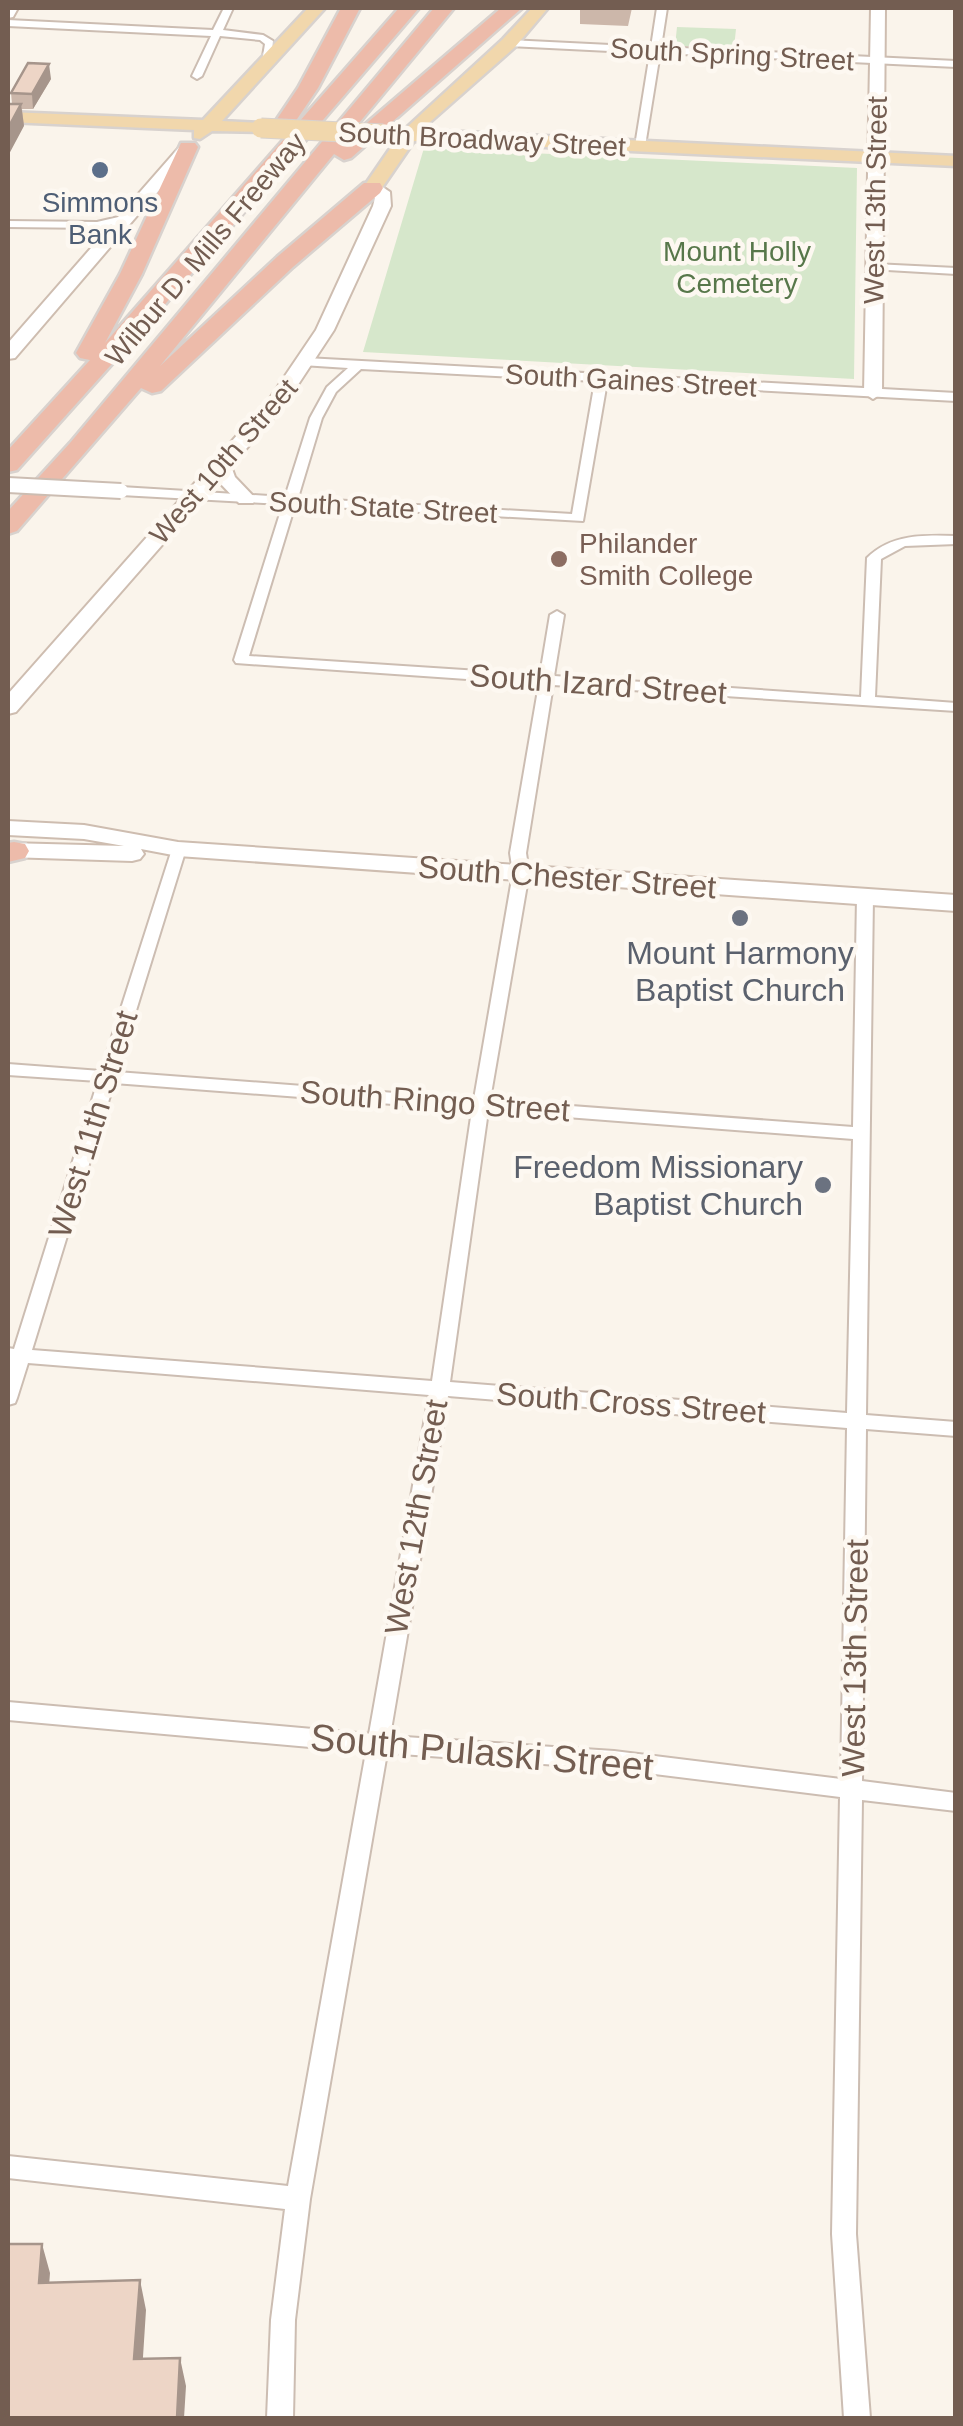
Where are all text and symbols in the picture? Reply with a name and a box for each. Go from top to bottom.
street label: South Spring Street [609,33,855,76]
street label: West 13th Street [858,96,893,304]
street label: South Broadway Street [337,116,627,163]
street label: Wilbur D. Mills Freeway [99,127,312,372]
marker: Simmons Bank [89,159,111,181]
place label: Simmons Bank [42,187,158,250]
park label: Mount Holly Cemetery [663,236,811,299]
street label: South Gaines Street [504,358,758,403]
street label: West 10th Street [143,372,303,550]
street label: South State Street [268,486,498,529]
place label: Philander Smith College [579,528,753,591]
marker: Philander Smith College [548,548,570,570]
street label: South Izard Street [468,657,728,711]
street label: South Chester Street [417,849,717,905]
marker: Mount Harmony Baptist Church [729,907,751,929]
place label: Mount Harmony Baptist Church [626,935,854,1008]
street label: West 11th Street [41,1006,145,1242]
street label: South Ringo Street [299,1074,571,1128]
place label: Freedom Missionary Baptist Church [513,1149,803,1222]
marker: Freedom Missionary Baptist Church [812,1174,834,1196]
street label: South Cross Street [495,1376,767,1430]
street label: West 12th Street [378,1397,454,1637]
street label: West 13th Street [835,1539,875,1777]
street label: South Pulaski Street [309,1716,656,1788]

